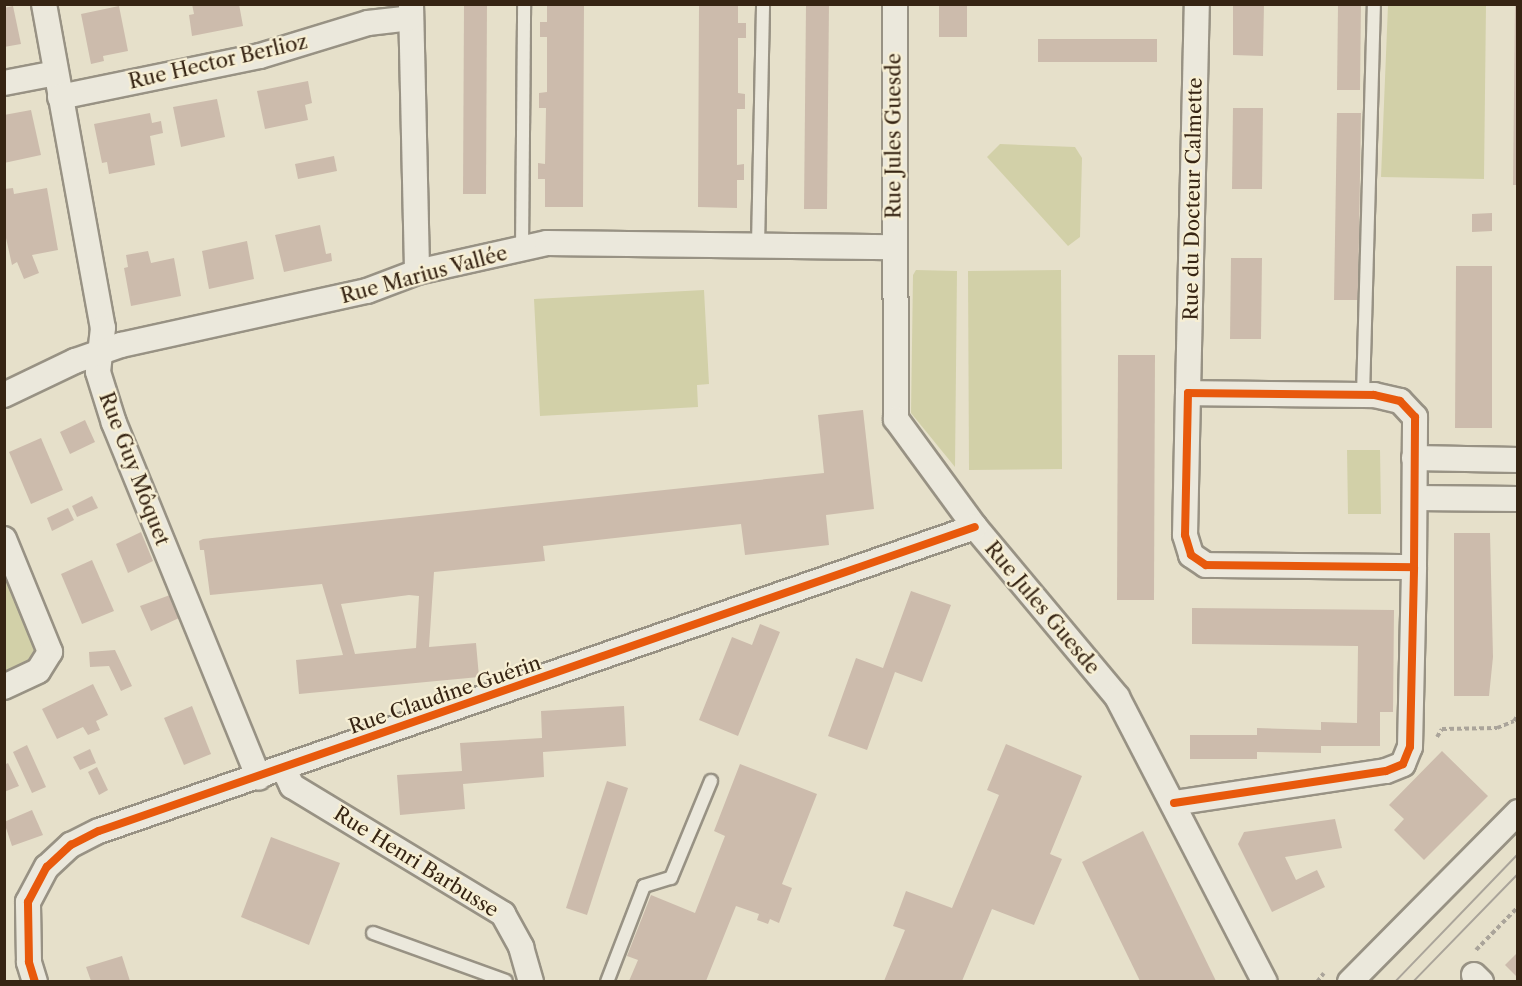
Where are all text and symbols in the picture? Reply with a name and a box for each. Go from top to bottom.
street label: Rue Hector Berlioz [126,30,310,94]
street label: Rue Jules Guesde [882,53,906,219]
street label: Rue du Docteur Calmette [1179,77,1207,321]
street label: Rue Marius Vallée [338,241,510,309]
street label: Rue Guy Môquet [94,389,174,549]
street label: Rue Jules Guesde [980,537,1104,679]
street label: Rue Claudine Guérin [346,651,544,739]
street label: Rue Henri Barbusse [329,802,503,922]

